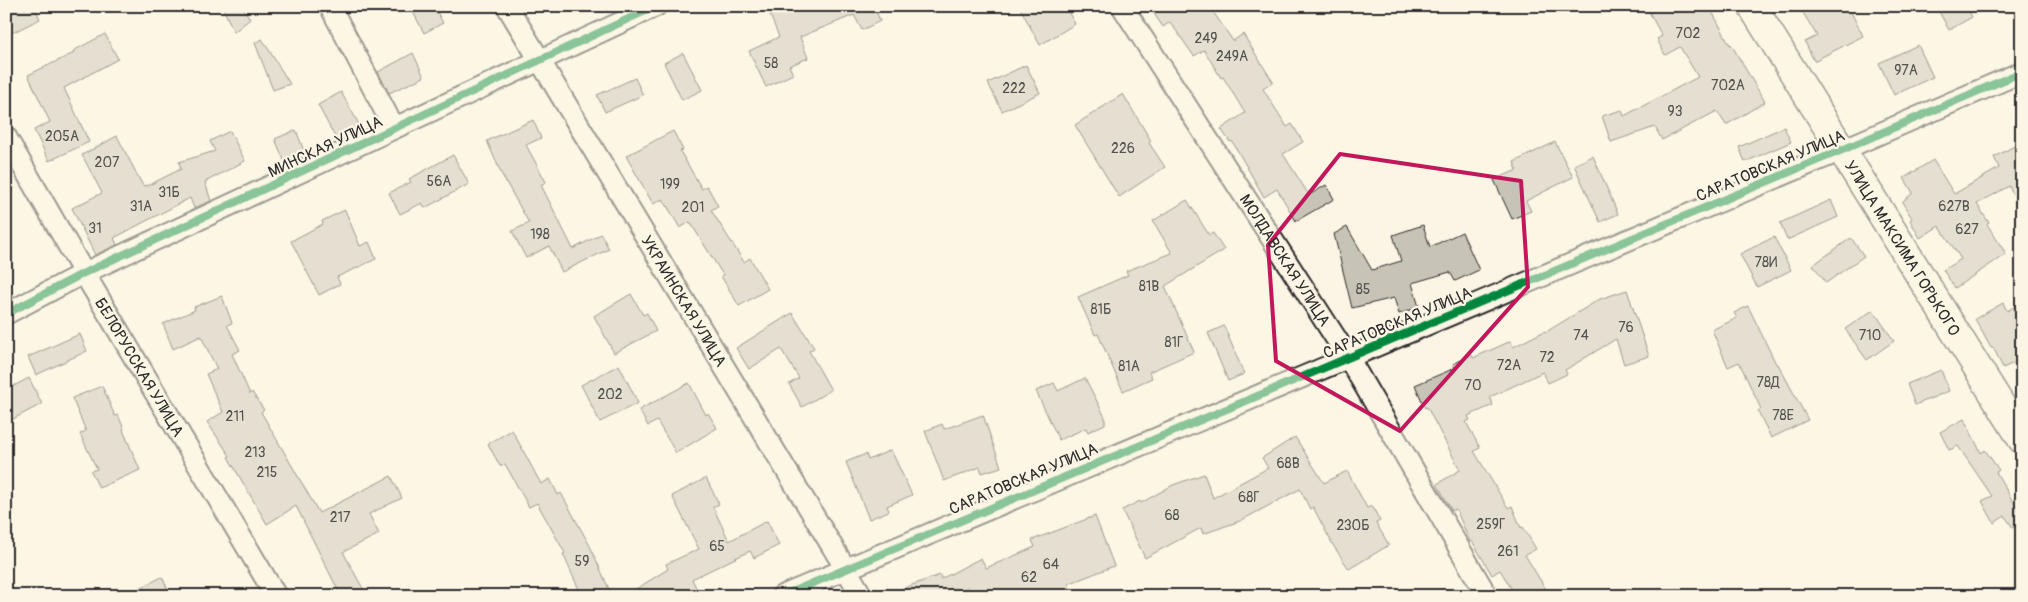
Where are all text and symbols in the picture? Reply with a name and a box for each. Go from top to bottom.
house number: 702 [1676,25,1701,42]
house number: 249 [1194,30,1218,47]
house number: 249А [1216,48,1248,65]
house number: 58 [764,55,778,72]
house number: 97А [1894,62,1918,79]
house number: 702А [1711,77,1745,94]
house number: 222 [1002,80,1026,97]
house number: 93 [1667,103,1683,120]
street label: МИНСКАЯ УЛИЦА [265,112,386,182]
street label: САРАТОВСКАЯ УЛИЦА [1693,126,1848,206]
house number: 205А [45,128,79,145]
house number: 226 [1111,140,1135,157]
house number: 207 [95,154,120,171]
street label: УЛИЦА МАКСИМА ГОРЬКОГО [1840,157,1964,340]
house number: 56А [427,173,451,190]
house number: 199 [660,176,680,193]
house number: 31Б [158,184,180,201]
street label: МОЛДАВСКАЯ УЛИЦА [1235,191,1335,330]
house number: 31А [130,198,152,215]
house number: 627В [1938,198,1970,215]
house number: 201 [682,199,704,216]
house number: 31 [88,220,102,237]
house number: 627 [1955,221,1979,238]
house number: 198 [530,226,550,243]
street label: УКРАИНСКАЯ УЛИЦА [636,232,731,371]
house number: 78И [1755,254,1777,271]
house number: 81В [1139,278,1159,295]
house number: 85 [1356,281,1370,298]
street label: САРАТОВСКАЯ УЛИЦА [1320,283,1475,363]
street label: БЕЛОРУССКАЯ УЛИЦА [90,294,188,440]
house number: 81Б [1091,301,1111,318]
house number: 76 [1618,319,1634,336]
house number: 74 [1573,327,1589,344]
house number: 710 [1859,327,1881,344]
house number: 81Г [1164,334,1184,351]
house number: 72 [1539,349,1555,366]
house number: 72А [1497,357,1521,374]
house number: 81А [1118,358,1140,375]
house number: 78Д [1757,374,1780,391]
house number: 70 [1465,377,1481,394]
house number: 202 [597,386,623,403]
house number: 78Е [1772,407,1794,424]
house number: 211 [226,408,244,425]
street label: САРАТОВСКАЯ УЛИЦА [946,439,1101,519]
house number: 213 [244,444,266,461]
house number: 68В [1276,455,1300,472]
house number: 215 [257,464,277,481]
house number: 68Г [1238,489,1260,506]
house number: 68 [1164,507,1180,524]
house number: 217 [330,509,351,526]
house number: 259Г [1476,516,1506,533]
house number: 230Б [1336,517,1370,534]
house number: 65 [709,538,725,555]
house number: 261 [1497,543,1519,560]
house number: 59 [575,553,589,570]
house number: 64 [1043,556,1059,573]
house number: 62 [1021,569,1037,586]

